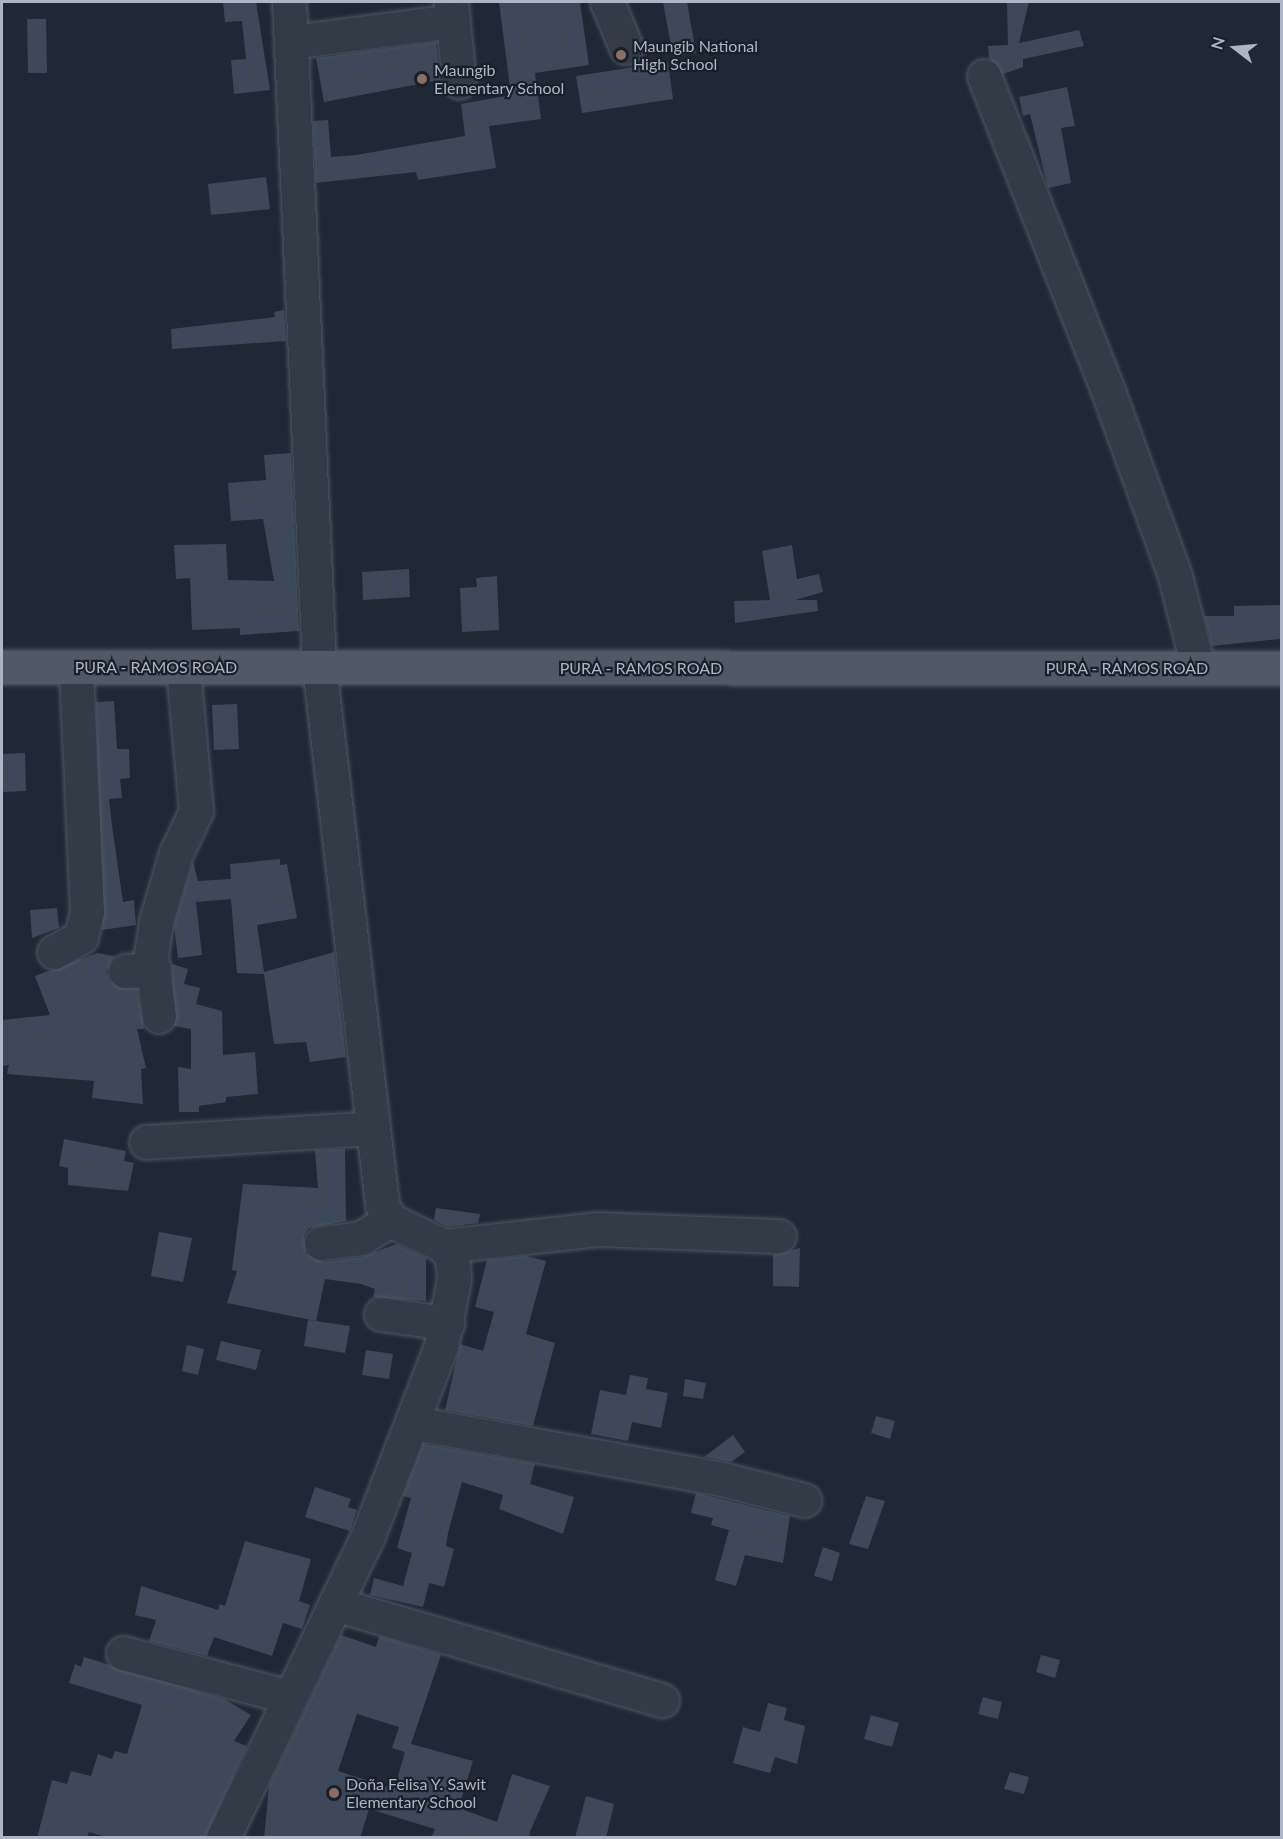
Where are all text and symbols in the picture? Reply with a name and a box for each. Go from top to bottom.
north arrow [1205,18,1265,78]
text: N [1206,34,1228,51]
place label: Maungib National High School [633,36,758,74]
marker: Maungib National High School [614,48,628,62]
place label: Maungib Elementary School [434,60,565,98]
marker: Maungib Elementary School [415,72,429,86]
street label: PURA - RAMOS ROAD [74,657,238,677]
street label: PURA - RAMOS ROAD [559,658,723,678]
street label: PURA - RAMOS ROAD [1045,658,1209,678]
place label: Doña Felisa Y. Sawit Elementary School [346,1774,487,1812]
marker: Doña Felisa Y. Sawit Elementary School [327,1786,341,1800]

